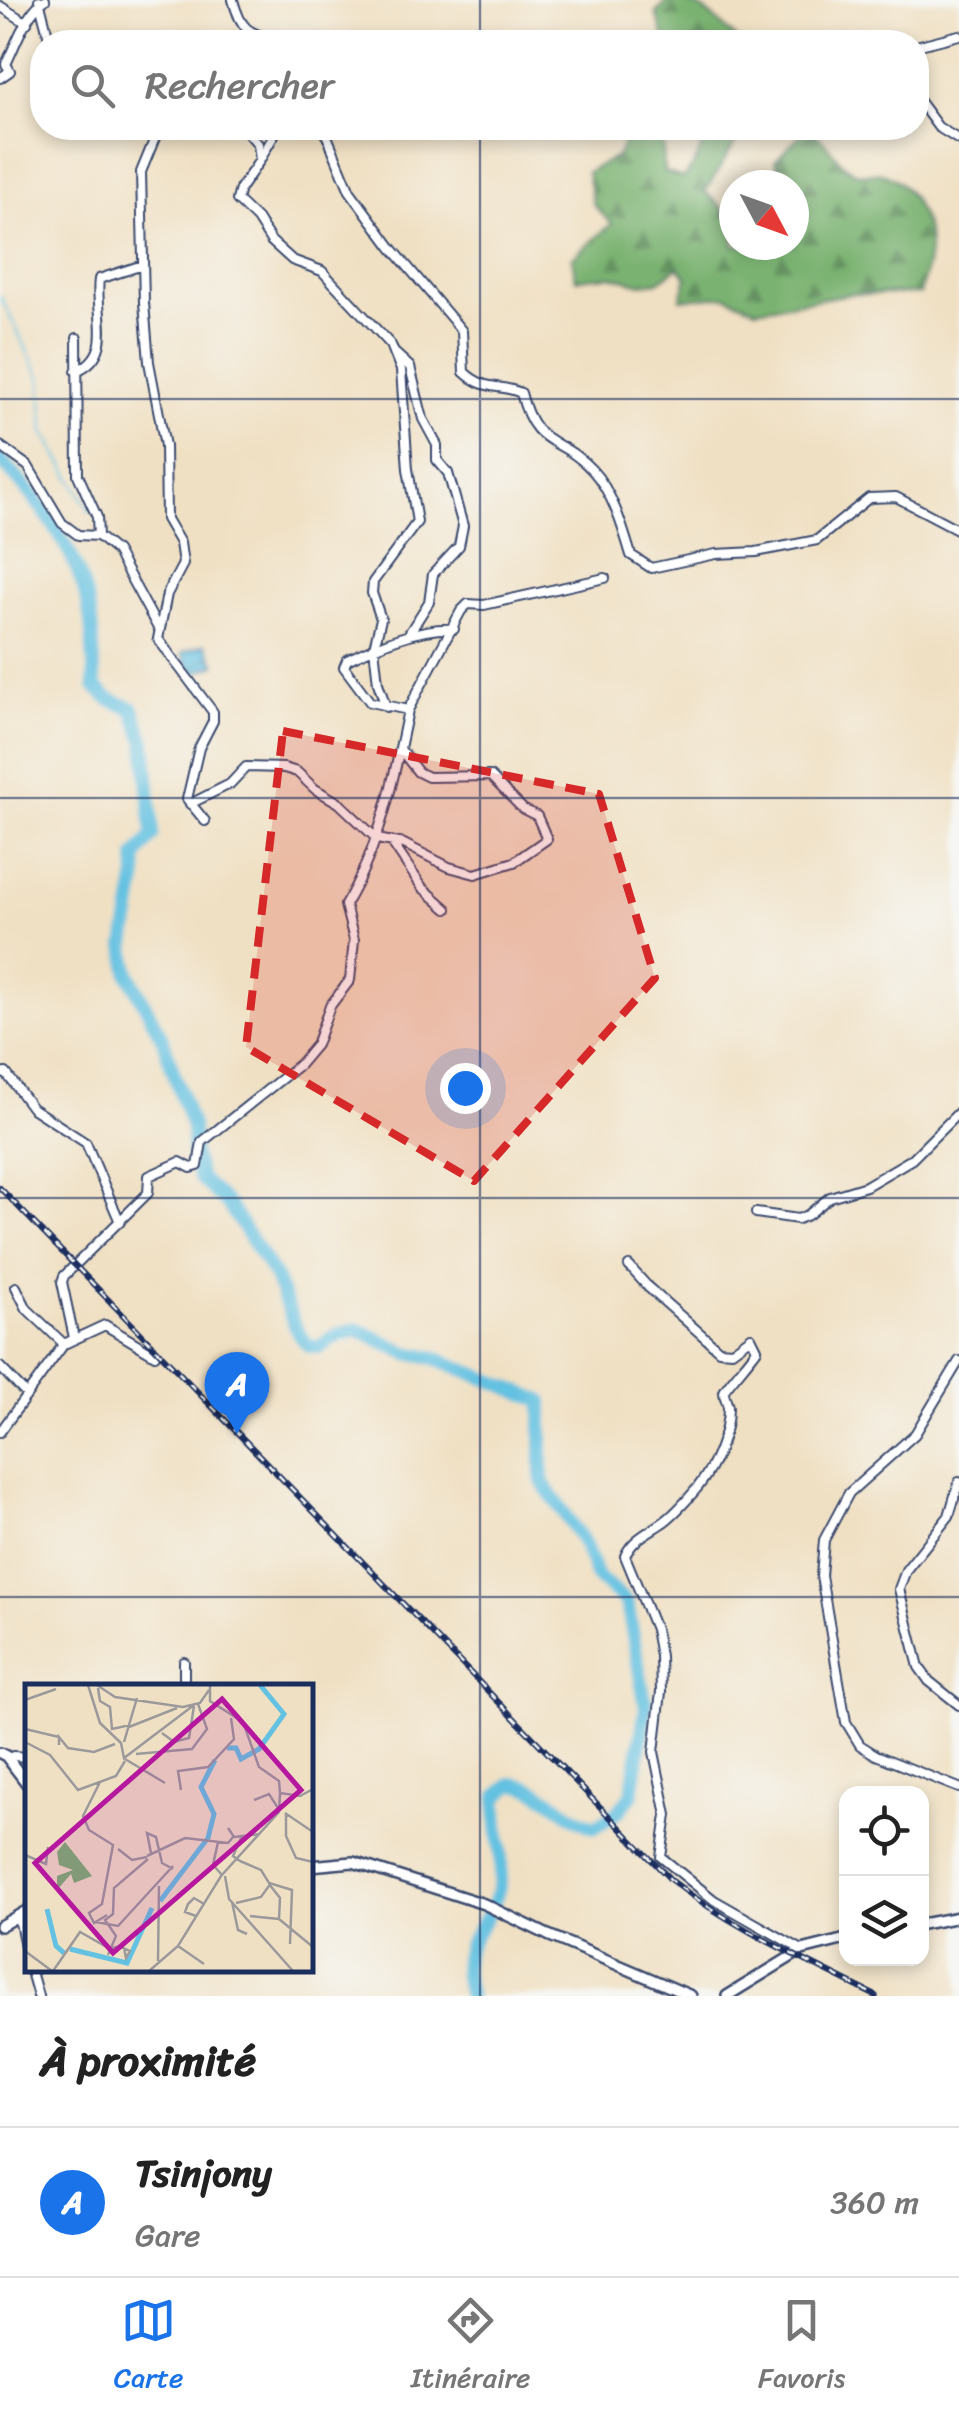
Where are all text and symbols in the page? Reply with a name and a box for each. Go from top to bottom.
search box [30,30,929,140]
text: Rechercher [145,52,334,119]
icon: search [65,58,120,113]
north arrow [719,170,809,260]
your location [440,1063,491,1114]
pin: A [204,1352,270,1434]
inset map [25,1684,312,1971]
map controls [839,1786,929,1966]
button: locate [839,1786,929,1876]
button: layers [839,1876,929,1966]
text: À proximité [40,2024,256,2098]
text: Tsinjony [135,2140,272,2207]
text: A [62,2174,83,2231]
text: 360 m [830,2174,919,2231]
text: Gare [135,2207,201,2264]
tab: Carte [114,2293,183,2402]
tab: Itinéraire [411,2293,531,2402]
tab: Favoris [758,2293,845,2402]

